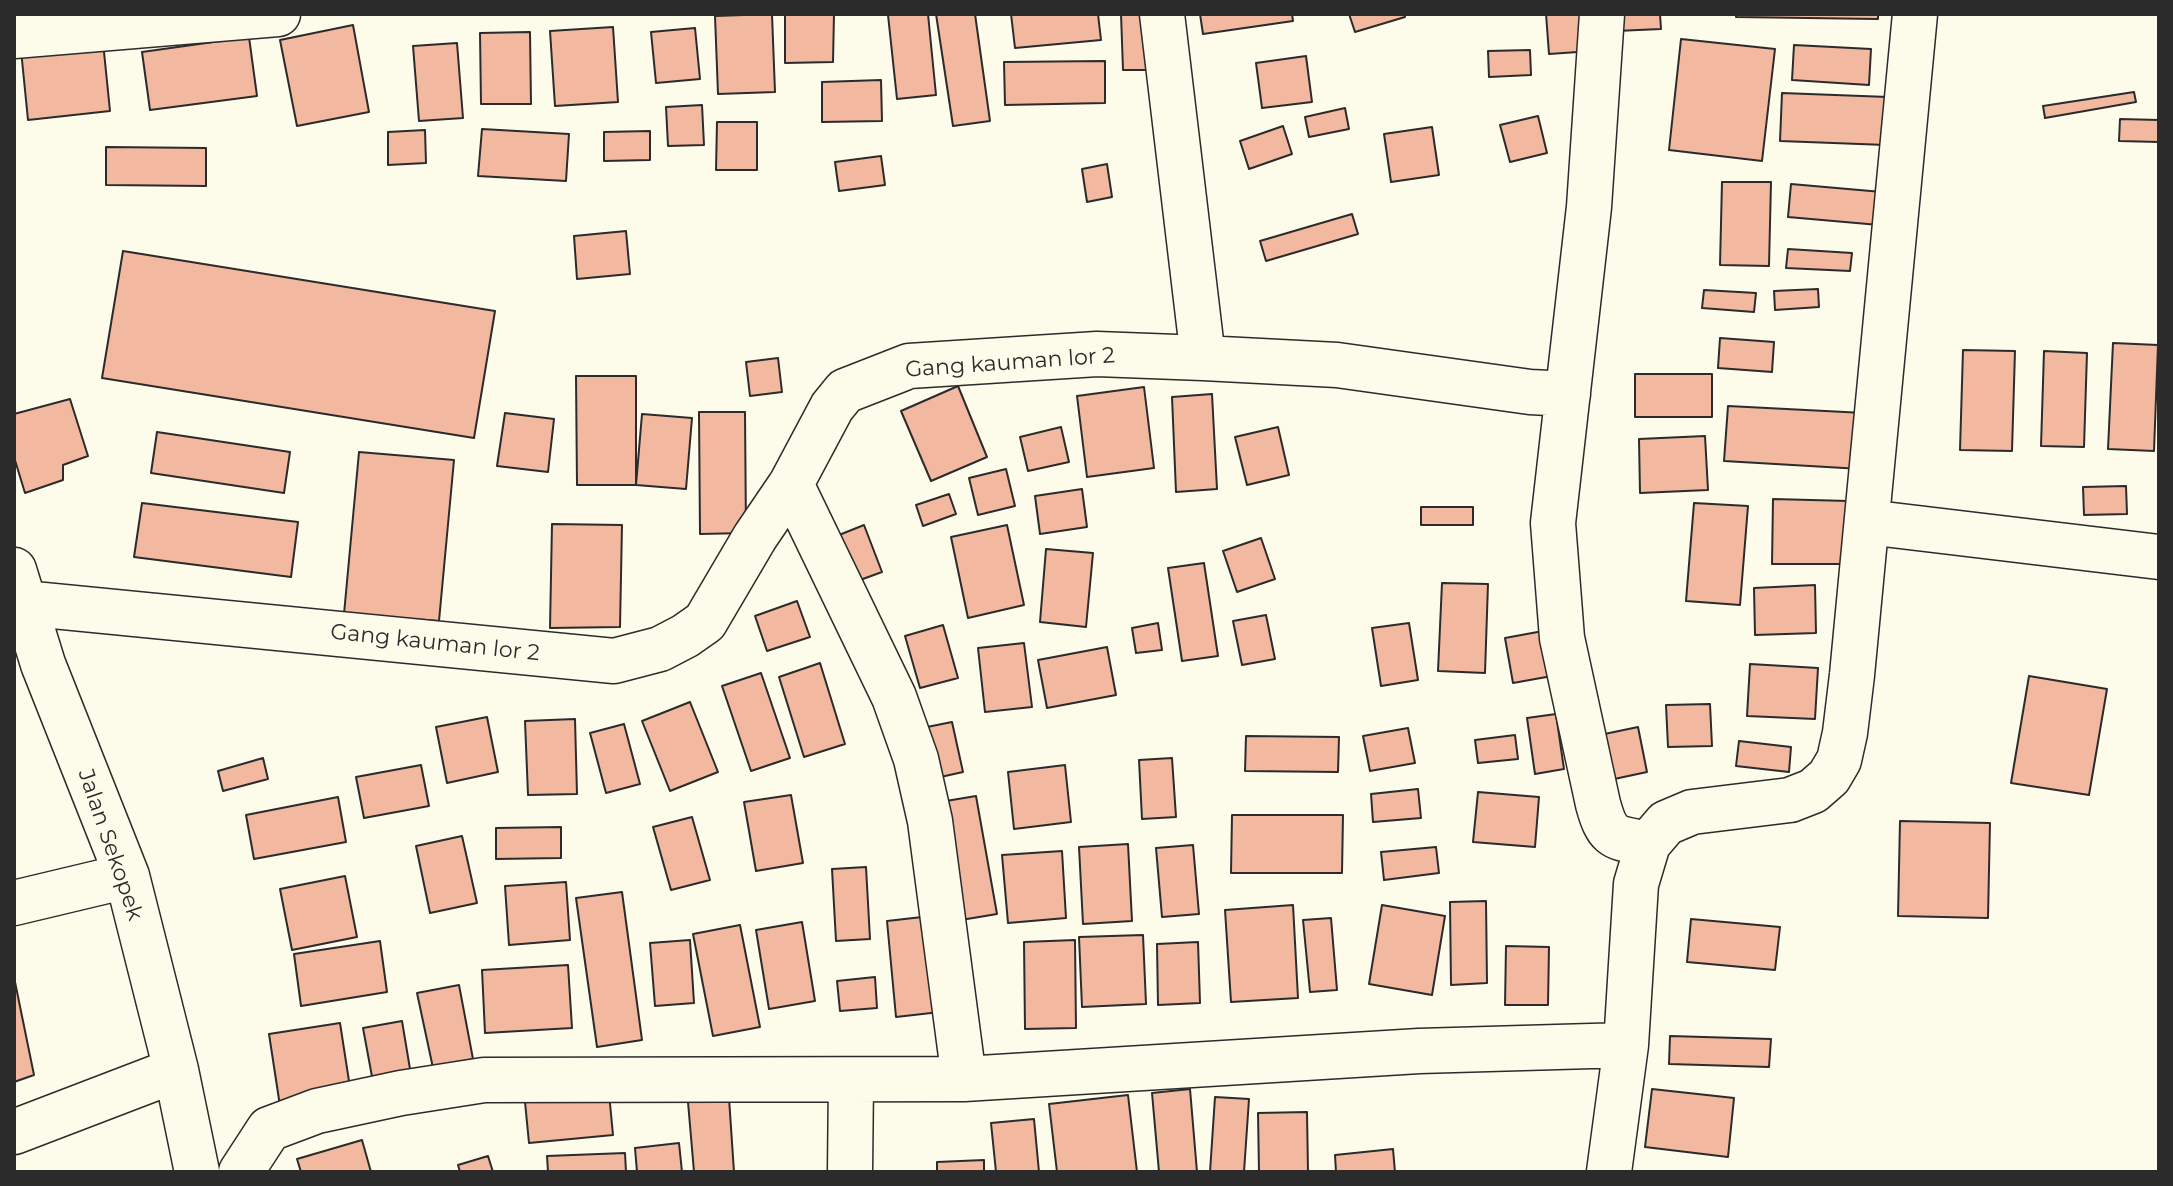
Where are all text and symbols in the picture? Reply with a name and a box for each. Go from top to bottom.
street label: Gang kauman lor 2 [904,343,1116,383]
street label: Gang kauman lor 2 [329,619,541,667]
street label: Jalan Sekopek [72,766,148,924]

